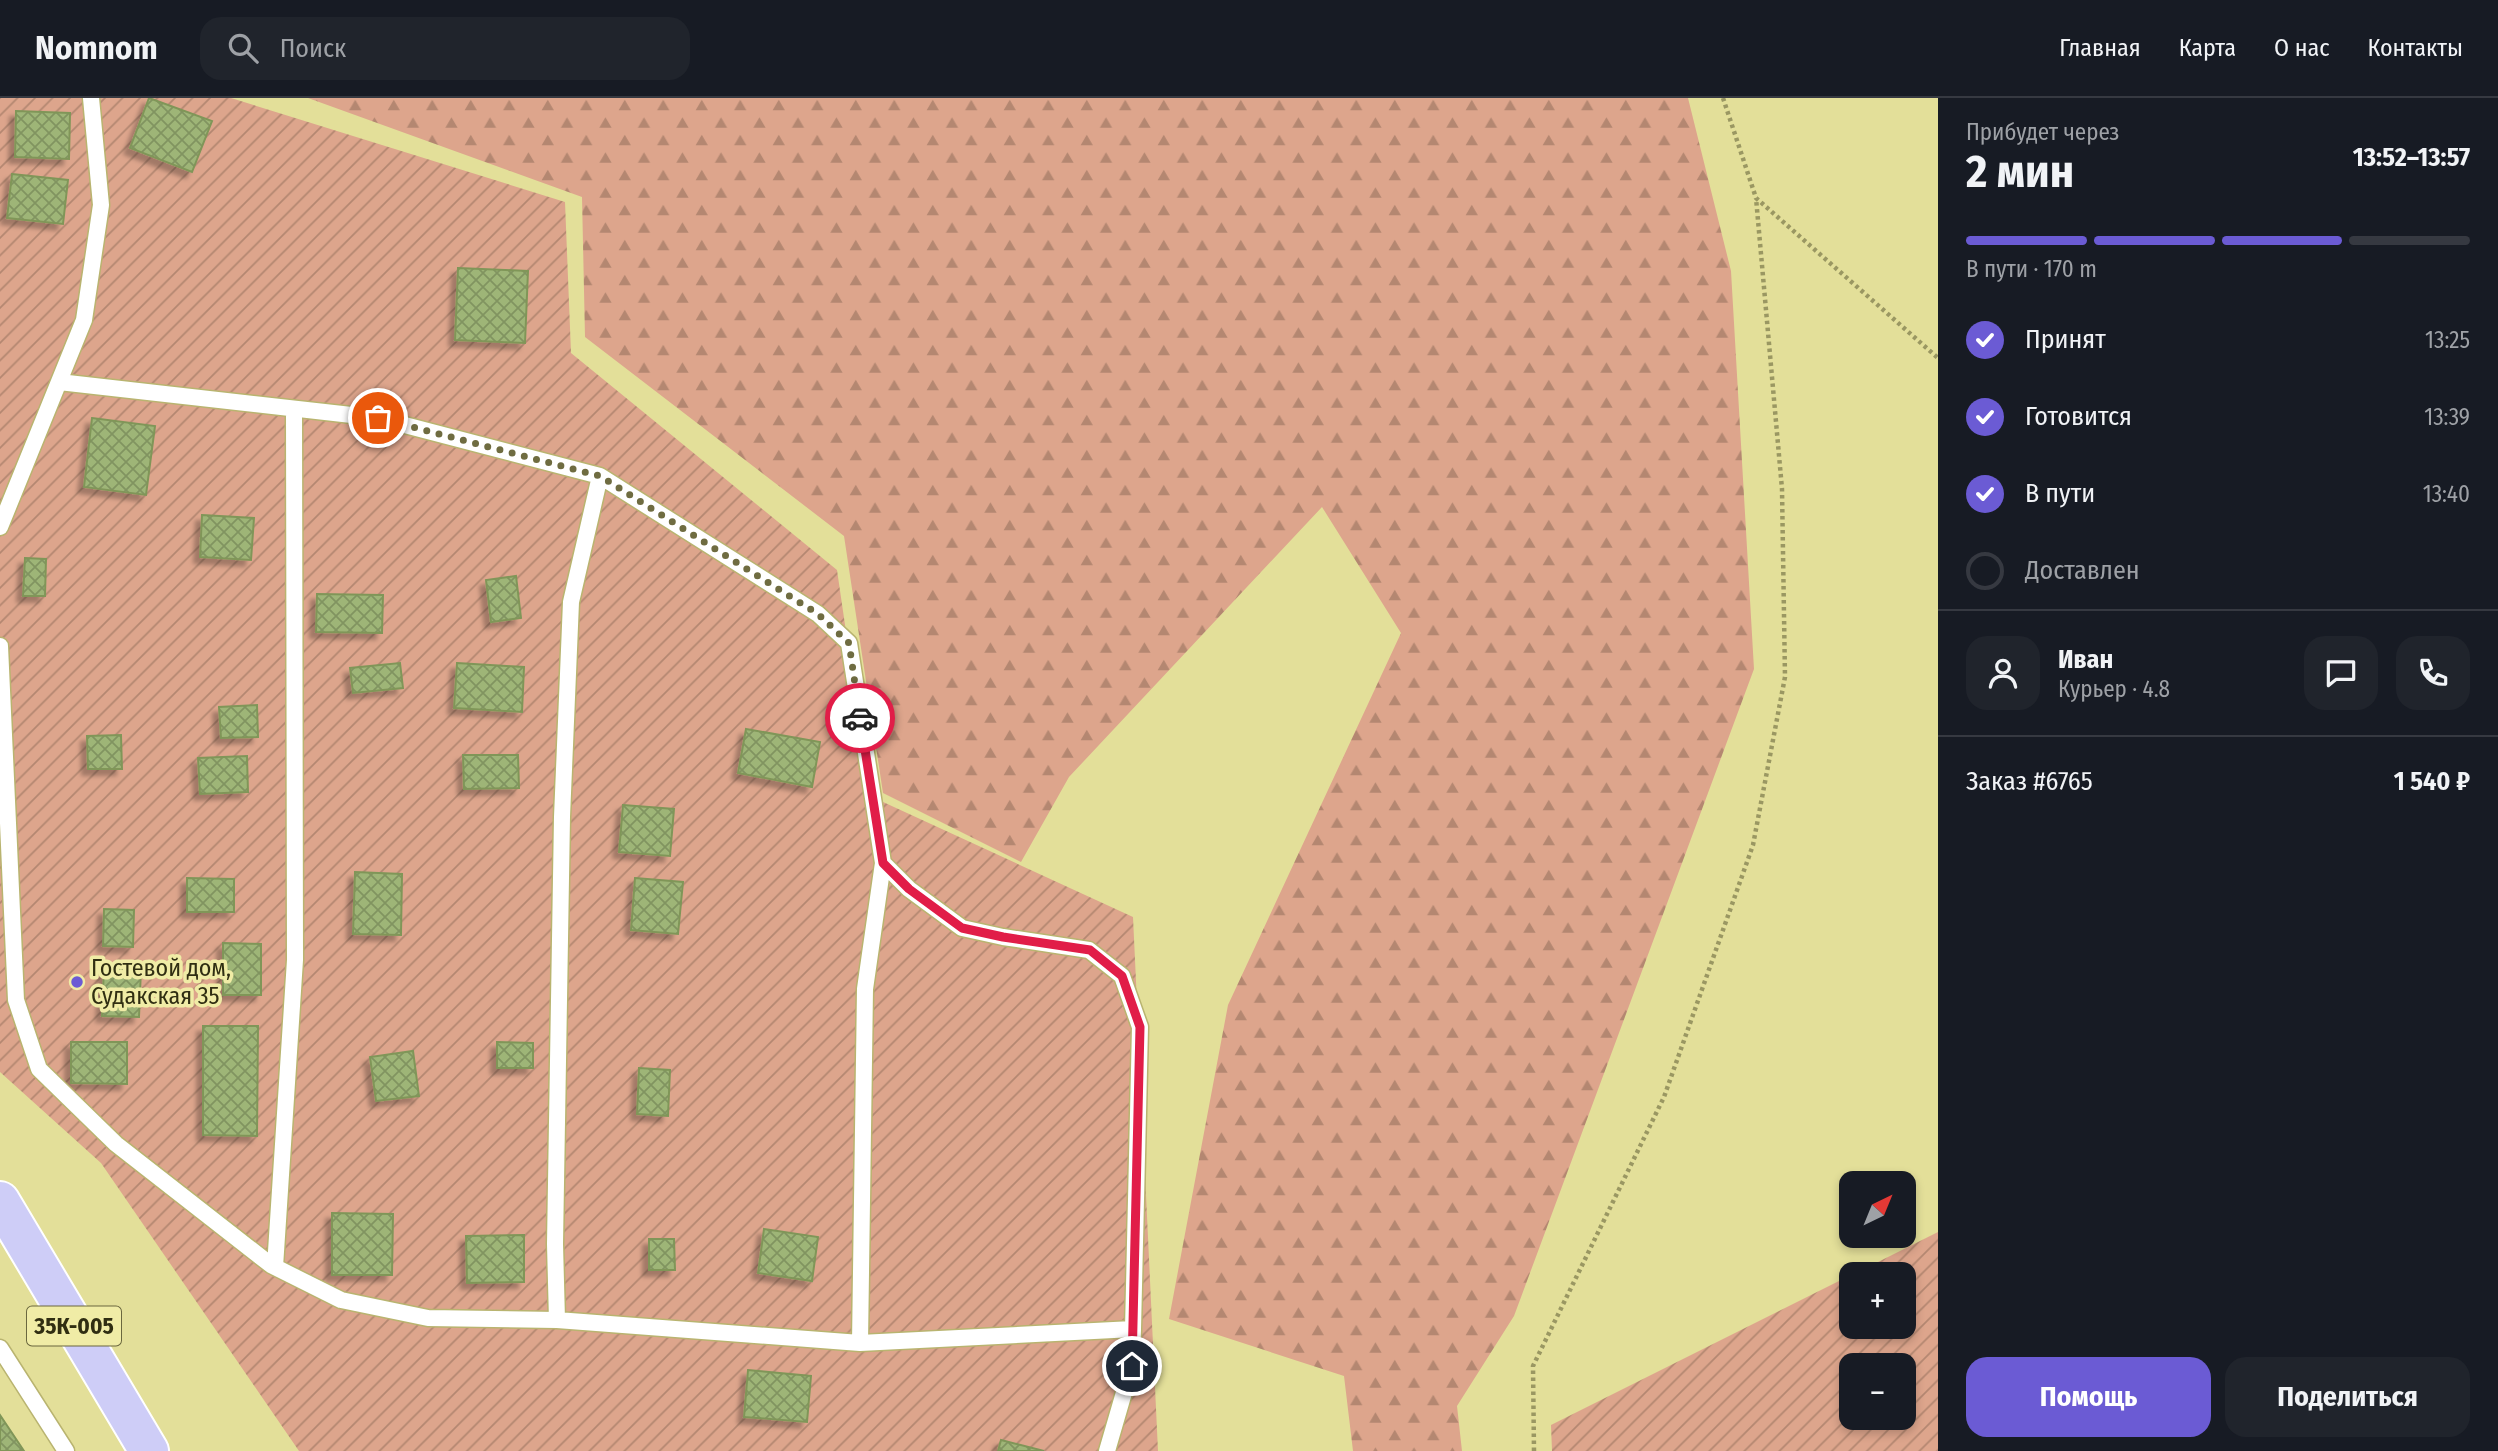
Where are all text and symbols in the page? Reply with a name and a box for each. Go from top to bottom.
search box [200,17,690,80]
text: Nomnom [35,28,158,68]
icon: search [224,29,262,67]
text: Поиск [280,33,346,64]
text: Главная [2059,34,2141,62]
text: Карта [2179,34,2236,62]
text: О нас [2274,34,2329,62]
text: Контакты [2367,34,2463,62]
text: Прибудет через [1966,118,2119,146]
text: 13:52–13:57 [2353,142,2470,173]
text: 2 мин [1966,144,2074,199]
text: В пути · 170 m [1966,255,2097,283]
icon: check [1966,321,2004,359]
text: Принят [2025,324,2106,355]
text: 13:25 [2425,326,2470,354]
pin [348,388,408,448]
icon: check [1966,398,2004,436]
icon: bag [359,399,397,437]
text: Готовится [2025,401,2132,432]
text: 13:39 [2424,403,2470,431]
icon: check [1966,475,2004,513]
text: В пути [2025,478,2095,509]
text: 13:40 [2423,480,2470,508]
text: Доставлен [2025,555,2140,586]
button: person [1966,636,2040,710]
button: chat [2304,636,2378,710]
button: phone [2396,636,2470,710]
text: Иван [2058,644,2113,675]
text: Курьер · 4.8 [2058,675,2170,703]
courier [825,683,895,753]
icon: car [841,699,879,737]
text: Заказ #6765 [1966,766,2093,797]
text: 1 540 ₽ [2394,766,2470,797]
place label: Гостевой дом, Судакская 35 [91,954,231,1010]
marker: Гостевой дом, Судакская 35 [69,974,85,990]
north arrow [1839,1171,1916,1248]
map controls [1839,1171,1916,1430]
button: + [1839,1262,1916,1339]
road number: 35К-005 [27,1306,121,1345]
pin [1102,1336,1162,1396]
icon: home [1113,1347,1151,1385]
button: − [1839,1353,1916,1430]
button: Помощь [1966,1357,2211,1437]
button: Поделиться [2225,1357,2470,1437]

